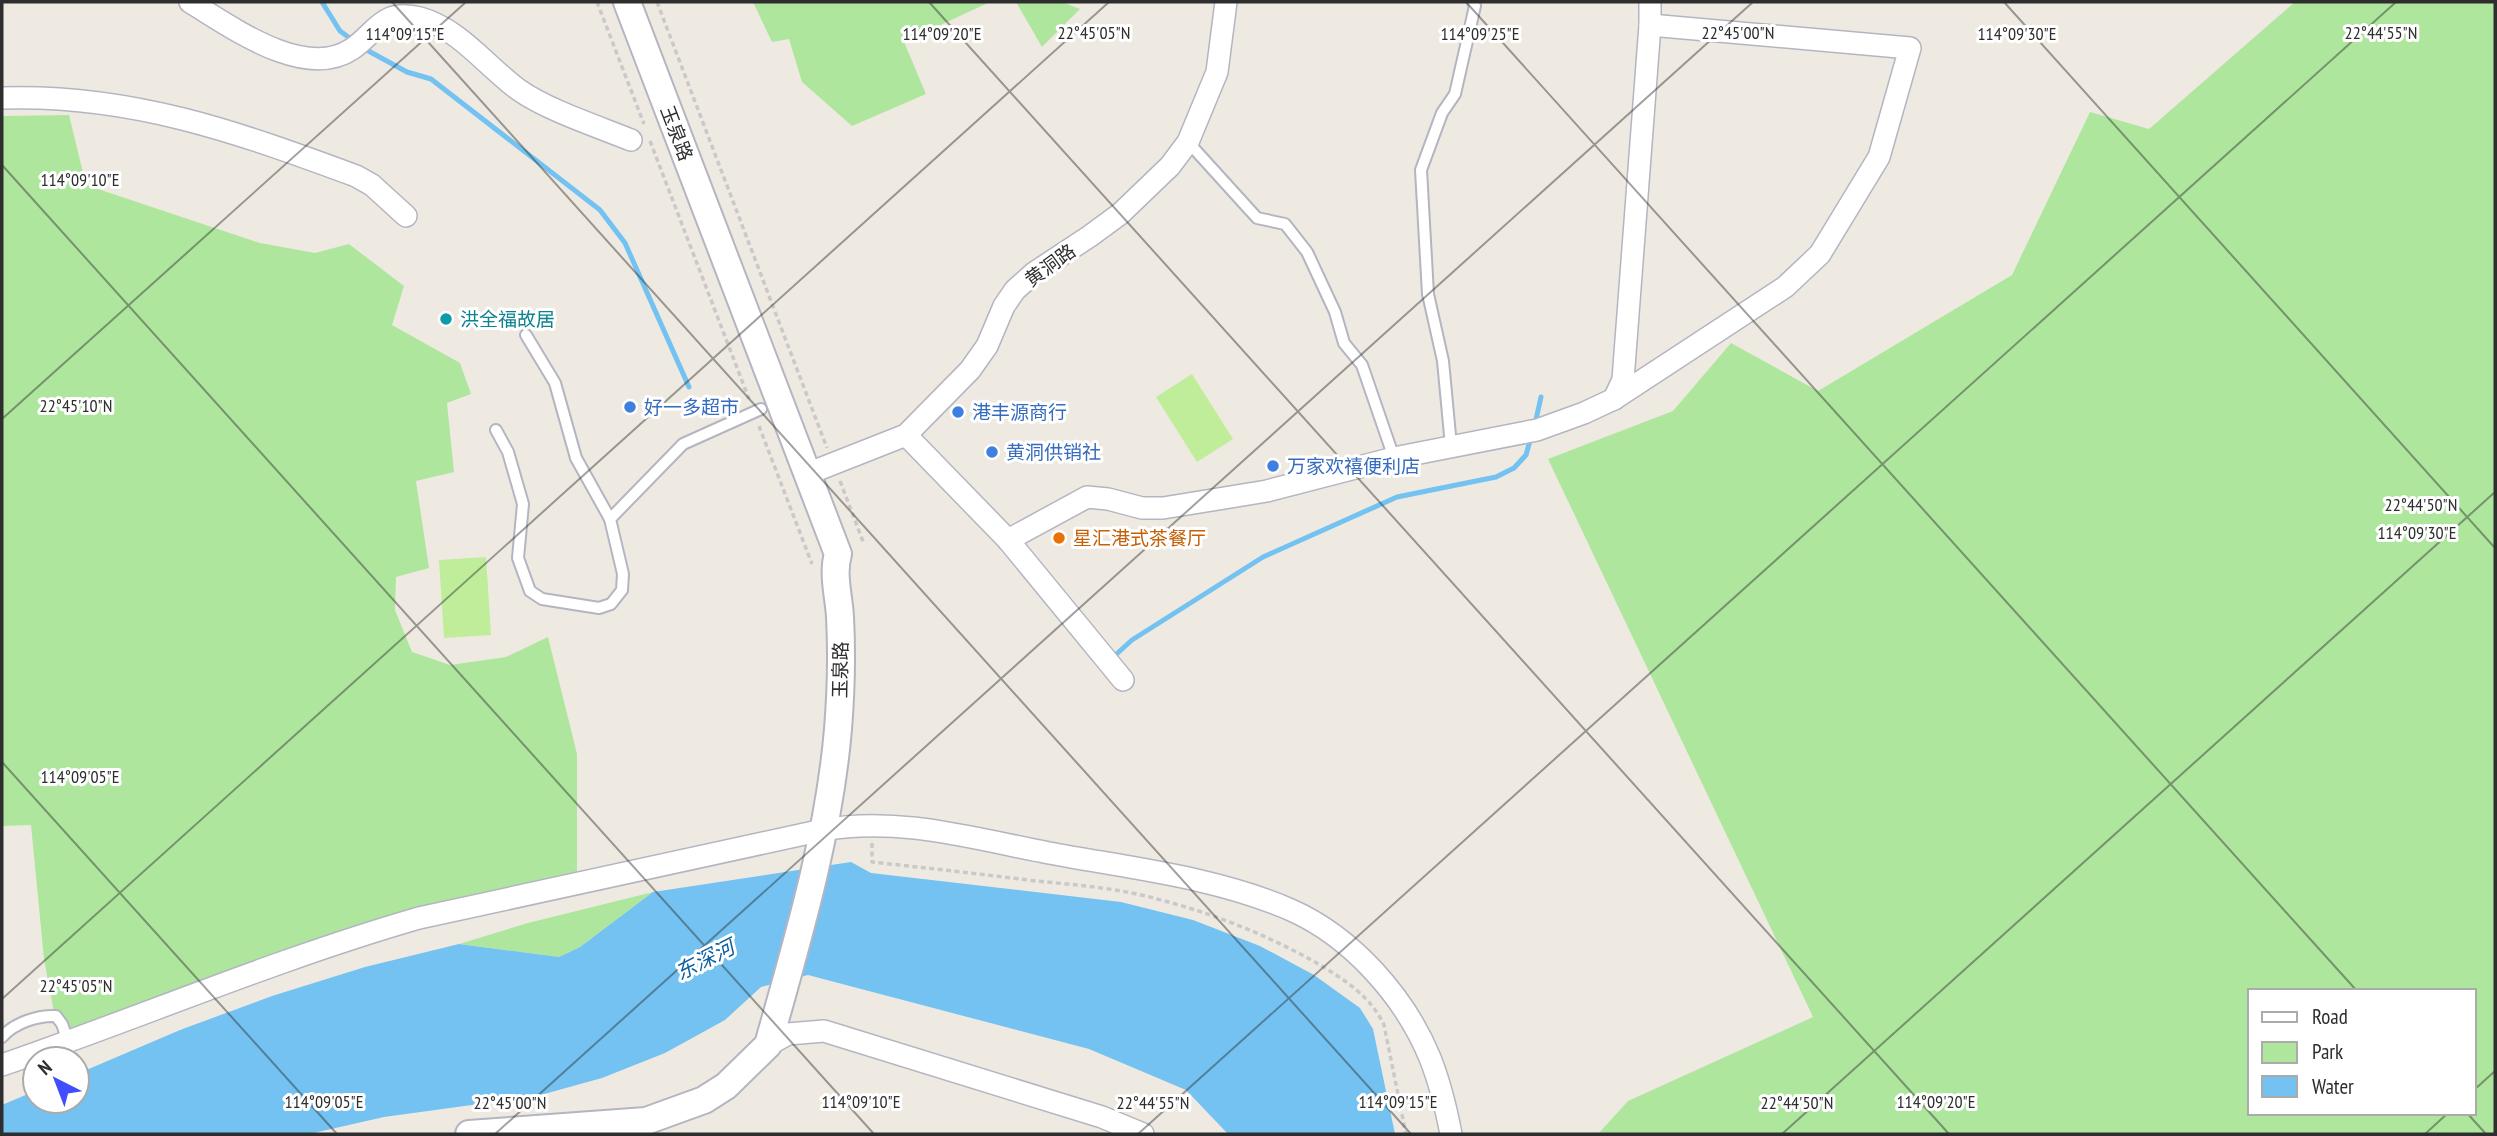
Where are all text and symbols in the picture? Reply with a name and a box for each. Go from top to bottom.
text: 22°45'05"N [1058,21,1130,44]
text: 22°45'00"N [1702,21,1774,44]
text: 22°44'55"N [2345,21,2417,44]
text: 114°09'15"E [366,22,444,45]
text: 114°09'20"E [903,22,981,45]
text: 114°09'25"E [1441,22,1519,45]
text: 114°09'30"E [1978,22,2056,45]
street label: 玉泉路 [656,102,698,164]
text: 114°09'10"E [41,168,119,191]
street label: 黄洞路 [1020,239,1080,291]
place label: 洪全福故居 [460,307,555,331]
marker: 洪全福故居 [438,311,454,327]
text: 22°45'10"N [40,394,112,417]
place label: 好一多超市 [644,395,739,419]
marker: 好一多超市 [622,399,638,415]
place label: 港丰源商行 [972,400,1067,424]
marker: 港丰源商行 [950,404,966,420]
place label: 黄洞供销社 [1006,440,1101,464]
marker: 黄洞供销社 [984,444,1000,460]
place label: 万家欢禧便利店 [1287,454,1420,478]
marker: 万家欢禧便利店 [1265,458,1281,474]
text: 22°44'50"N [2385,493,2457,516]
text: 114°09'30"E [2378,521,2456,544]
place label: 星汇港式茶餐厅 [1073,526,1206,550]
marker: 星汇港式茶餐厅 [1051,530,1067,546]
street label: 玉泉路 [828,641,852,699]
text: 114°09'05"E [41,765,119,788]
water label: 东深河 [671,931,743,986]
text: 22°45'05"N [40,974,112,997]
legend [2248,989,2476,1115]
text: Road [2312,1003,2348,1030]
text: Park [2312,1038,2343,1065]
north arrow [21,1045,91,1115]
text: N [33,1055,56,1080]
text: Water [2312,1073,2354,1100]
text: 114°09'05"E [285,1090,363,1113]
text: 114°09'10"E [822,1090,900,1113]
text: 114°09'15"E [1359,1090,1437,1113]
text: 114°09'20"E [1897,1090,1975,1113]
text: 22°45'00"N [474,1091,546,1114]
text: 22°44'55"N [1117,1091,1189,1114]
text: 22°44'50"N [1761,1091,1833,1114]

